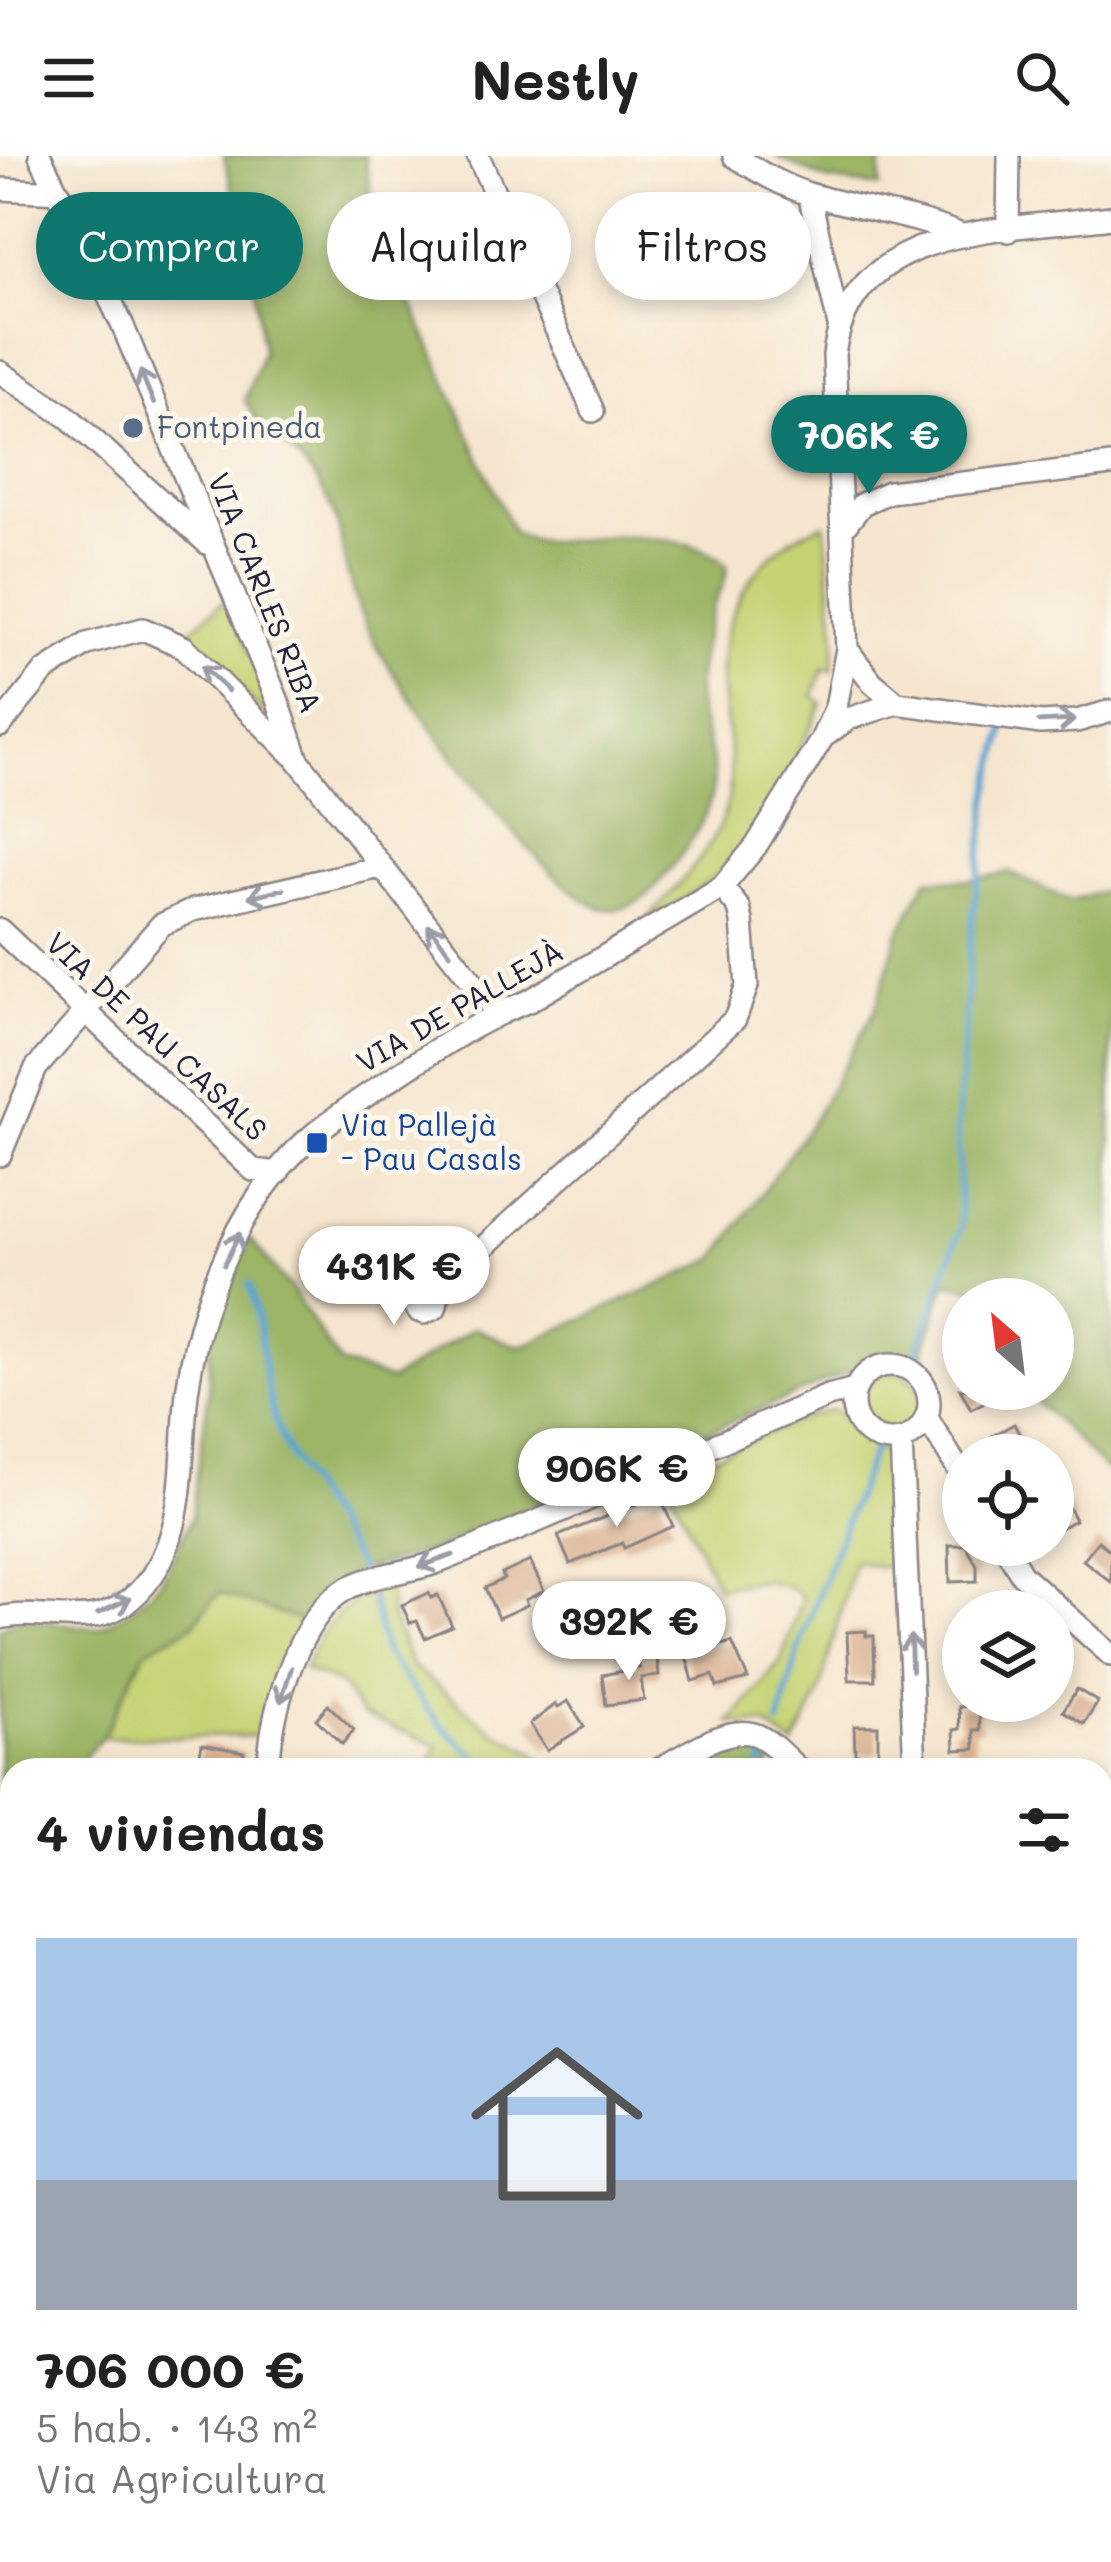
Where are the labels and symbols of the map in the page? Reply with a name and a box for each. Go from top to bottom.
one-way arrow [135,369,156,406]
pin: 706K € [771,395,967,497]
place label: Fontpineda [157,406,322,446]
marker: Fontpineda [120,415,146,441]
street label: VIA CARLES RIBA [199,466,332,718]
one-way arrow [201,664,229,693]
one-way arrow [1037,710,1076,733]
one-way arrow [248,883,286,906]
street label: VIA DE PAU CASALS [38,922,277,1149]
one-way arrow [426,924,454,955]
street label: VIA DE PALLEJÀ [348,930,570,1081]
place label: Via Pallejà - Pau Casals [341,1104,522,1178]
marker: Via Pallejà - Pau Casals [304,1130,330,1156]
pin: 431K € [296,1226,492,1328]
one-way arrow [221,1231,244,1267]
north arrow [942,1278,1074,1410]
pin: 906K € [519,1428,715,1530]
one-way arrow [419,1552,456,1573]
pin: 392K € [531,1581,727,1683]
one-way arrow [95,1594,131,1616]
one-way arrow [900,1634,923,1673]
one-way arrow [274,1666,295,1703]

